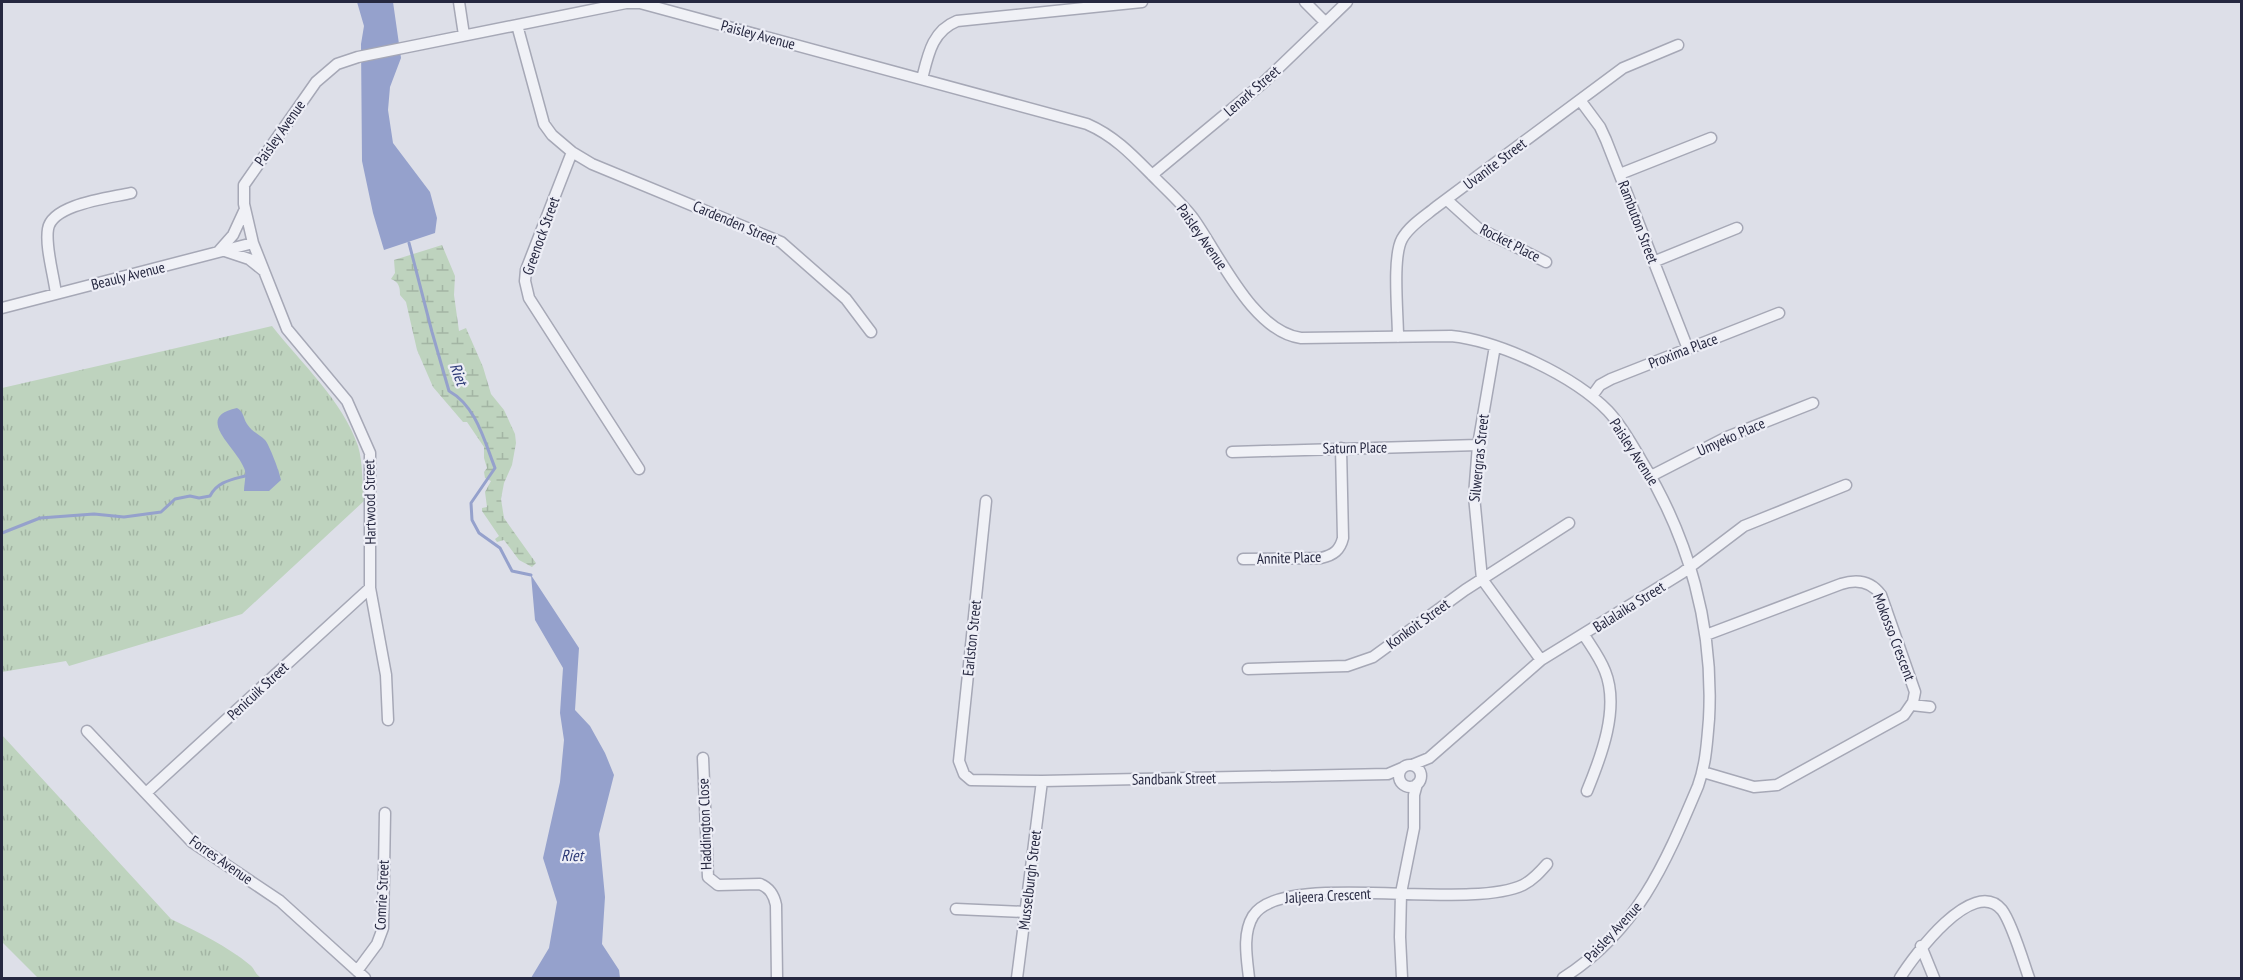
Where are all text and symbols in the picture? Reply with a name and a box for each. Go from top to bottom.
street label: Paisley Avenue [719,15,797,54]
street label: Lenark Street [1220,61,1284,120]
street label: Paisley Avenue [250,96,309,169]
street label: Uvanite Street [1459,134,1530,193]
street label: Rambuton Street [1614,178,1663,266]
street label: Greenock Street [518,194,563,278]
street label: Cardenden Street [690,196,780,249]
street label: Paisley Avenue [1173,200,1232,273]
street label: Rocket Place [1477,219,1544,266]
street label: Beauly Avenue [89,257,167,294]
street label: Proxima Place [1646,329,1720,372]
water label: Riet [446,360,473,389]
street label: Silwergras Street [1464,413,1493,503]
street label: Umyeko Place [1694,413,1768,460]
street label: Paisley Avenue [1606,415,1663,489]
street label: Saturn Place [1323,437,1387,458]
street label: Hartwood Street [359,459,380,545]
street label: Annite Place [1256,547,1322,568]
street label: Balalaika Street [1589,577,1668,636]
street label: Mokosso Crescent [1869,590,1920,683]
street label: Konkoit Street [1382,594,1453,653]
street label: Earlston Street [958,599,985,677]
street label: Penicuik Street [223,657,292,724]
street label: Sandbank Street [1132,768,1216,789]
street label: Haddington Close [693,778,716,870]
street label: Musselburgh Street [1014,829,1045,931]
street label: Forres Avenue [186,831,257,888]
water label: Riet [561,845,585,865]
street label: Comrie Street [370,859,393,931]
street label: Jaljeera Crescent [1284,884,1371,907]
street label: Paisley Avenue [1580,897,1646,966]

